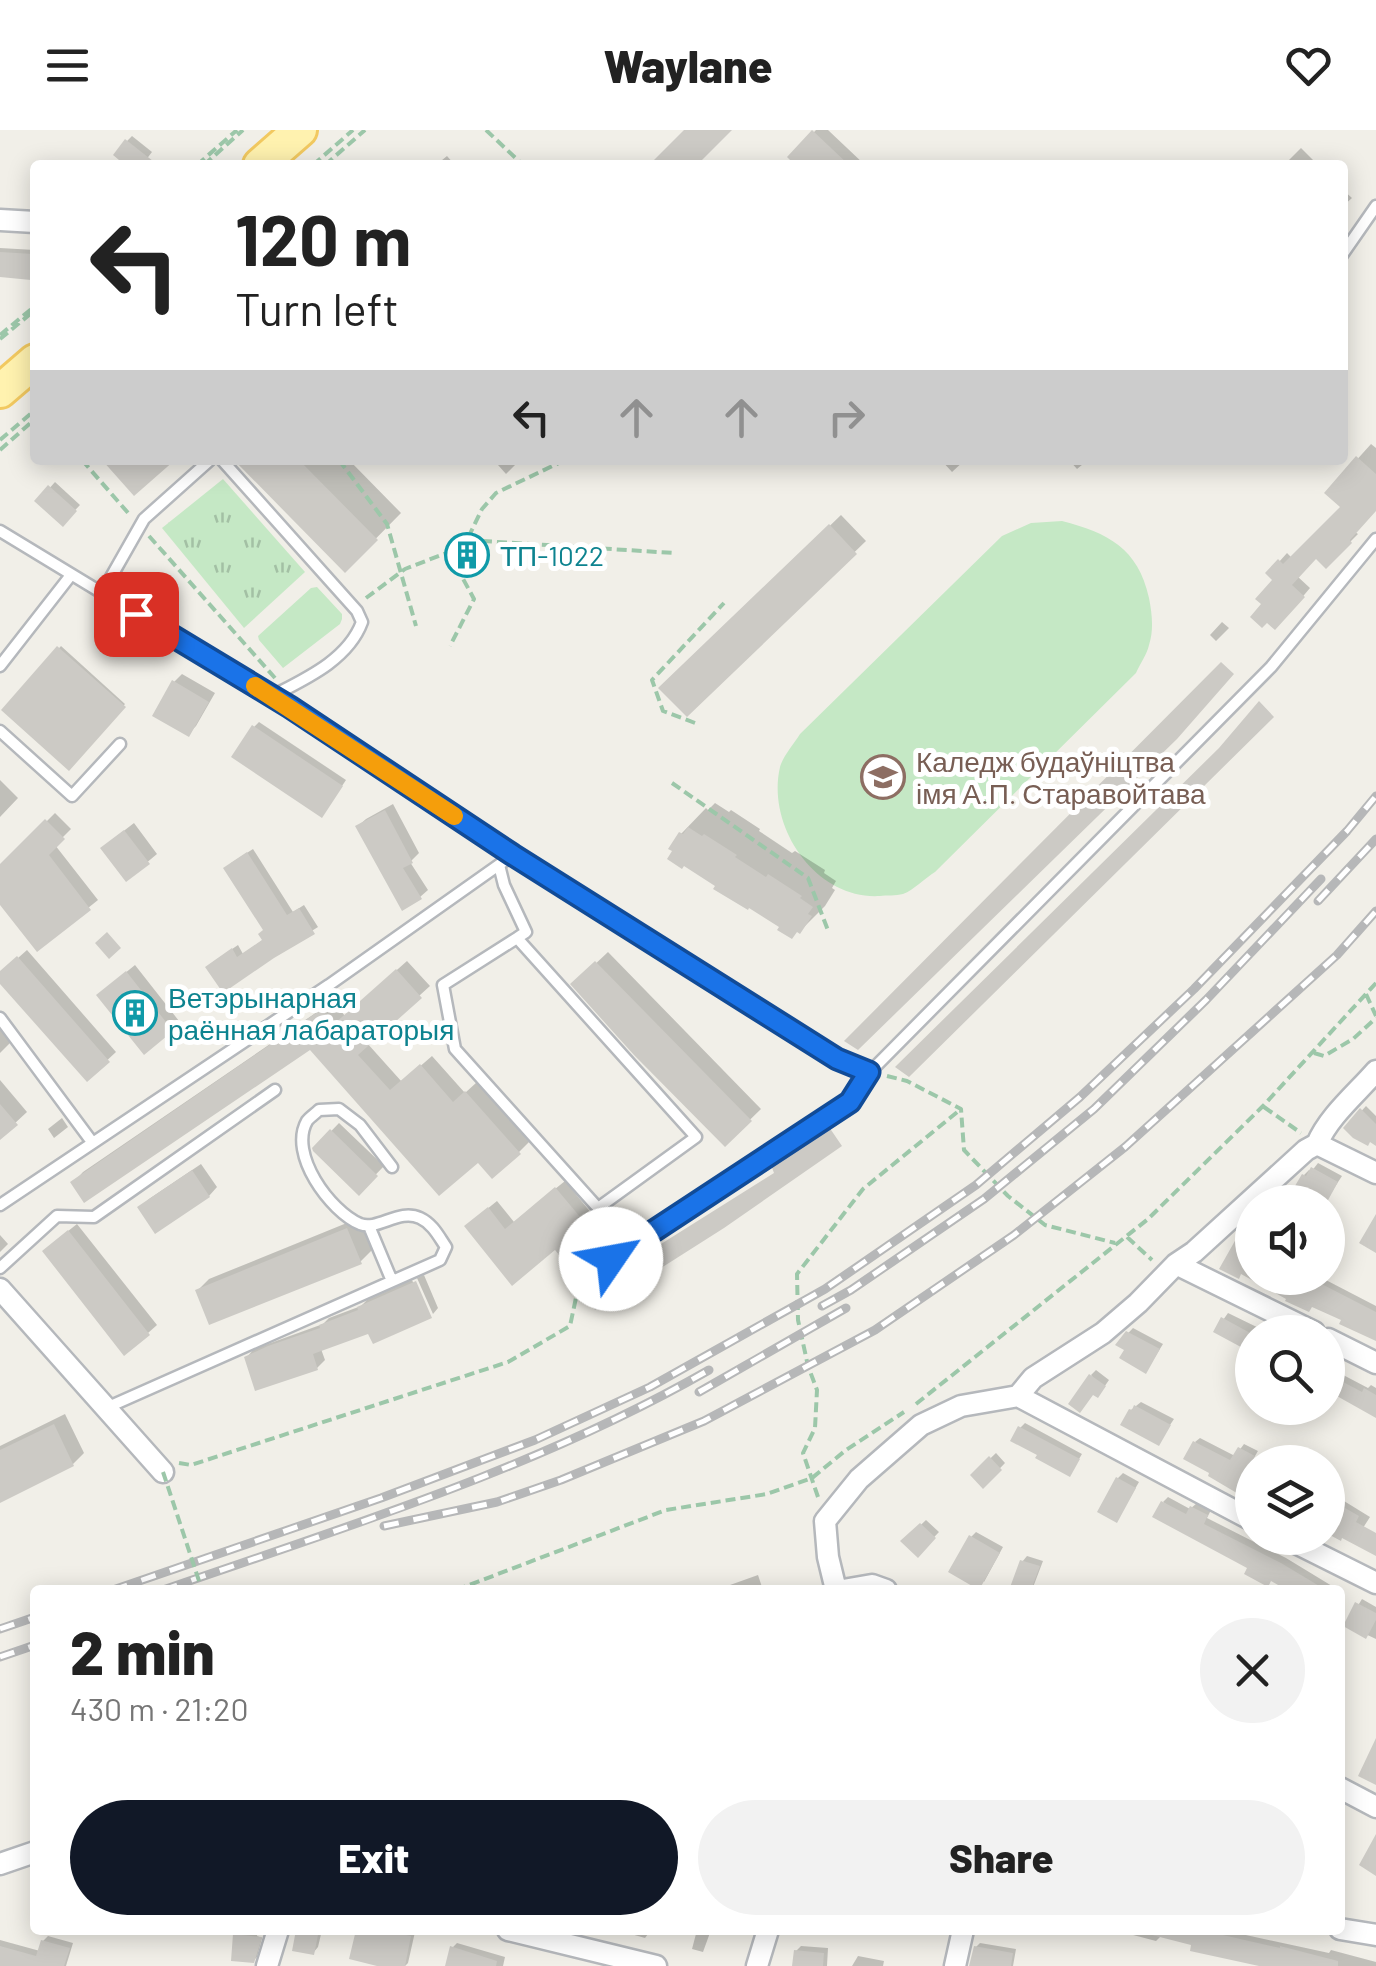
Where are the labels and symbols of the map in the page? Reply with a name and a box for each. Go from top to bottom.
building icon: ТП-1022 [444,532,490,578]
place label: ТП-1022 [500,538,604,572]
pin [94,572,179,657]
place label: Каледж будаўніцтва імя А.П. Старавойтава [916,744,1206,810]
school or university icon: Каледж будаўніцтва імя А.П. Старавойтава [860,754,906,800]
place label: Ветэрынарная раённая лабараторыя [168,980,454,1046]
building icon: Ветэрынарная раённая лабараторыя [112,990,158,1036]
position arrow [559,1207,663,1311]

